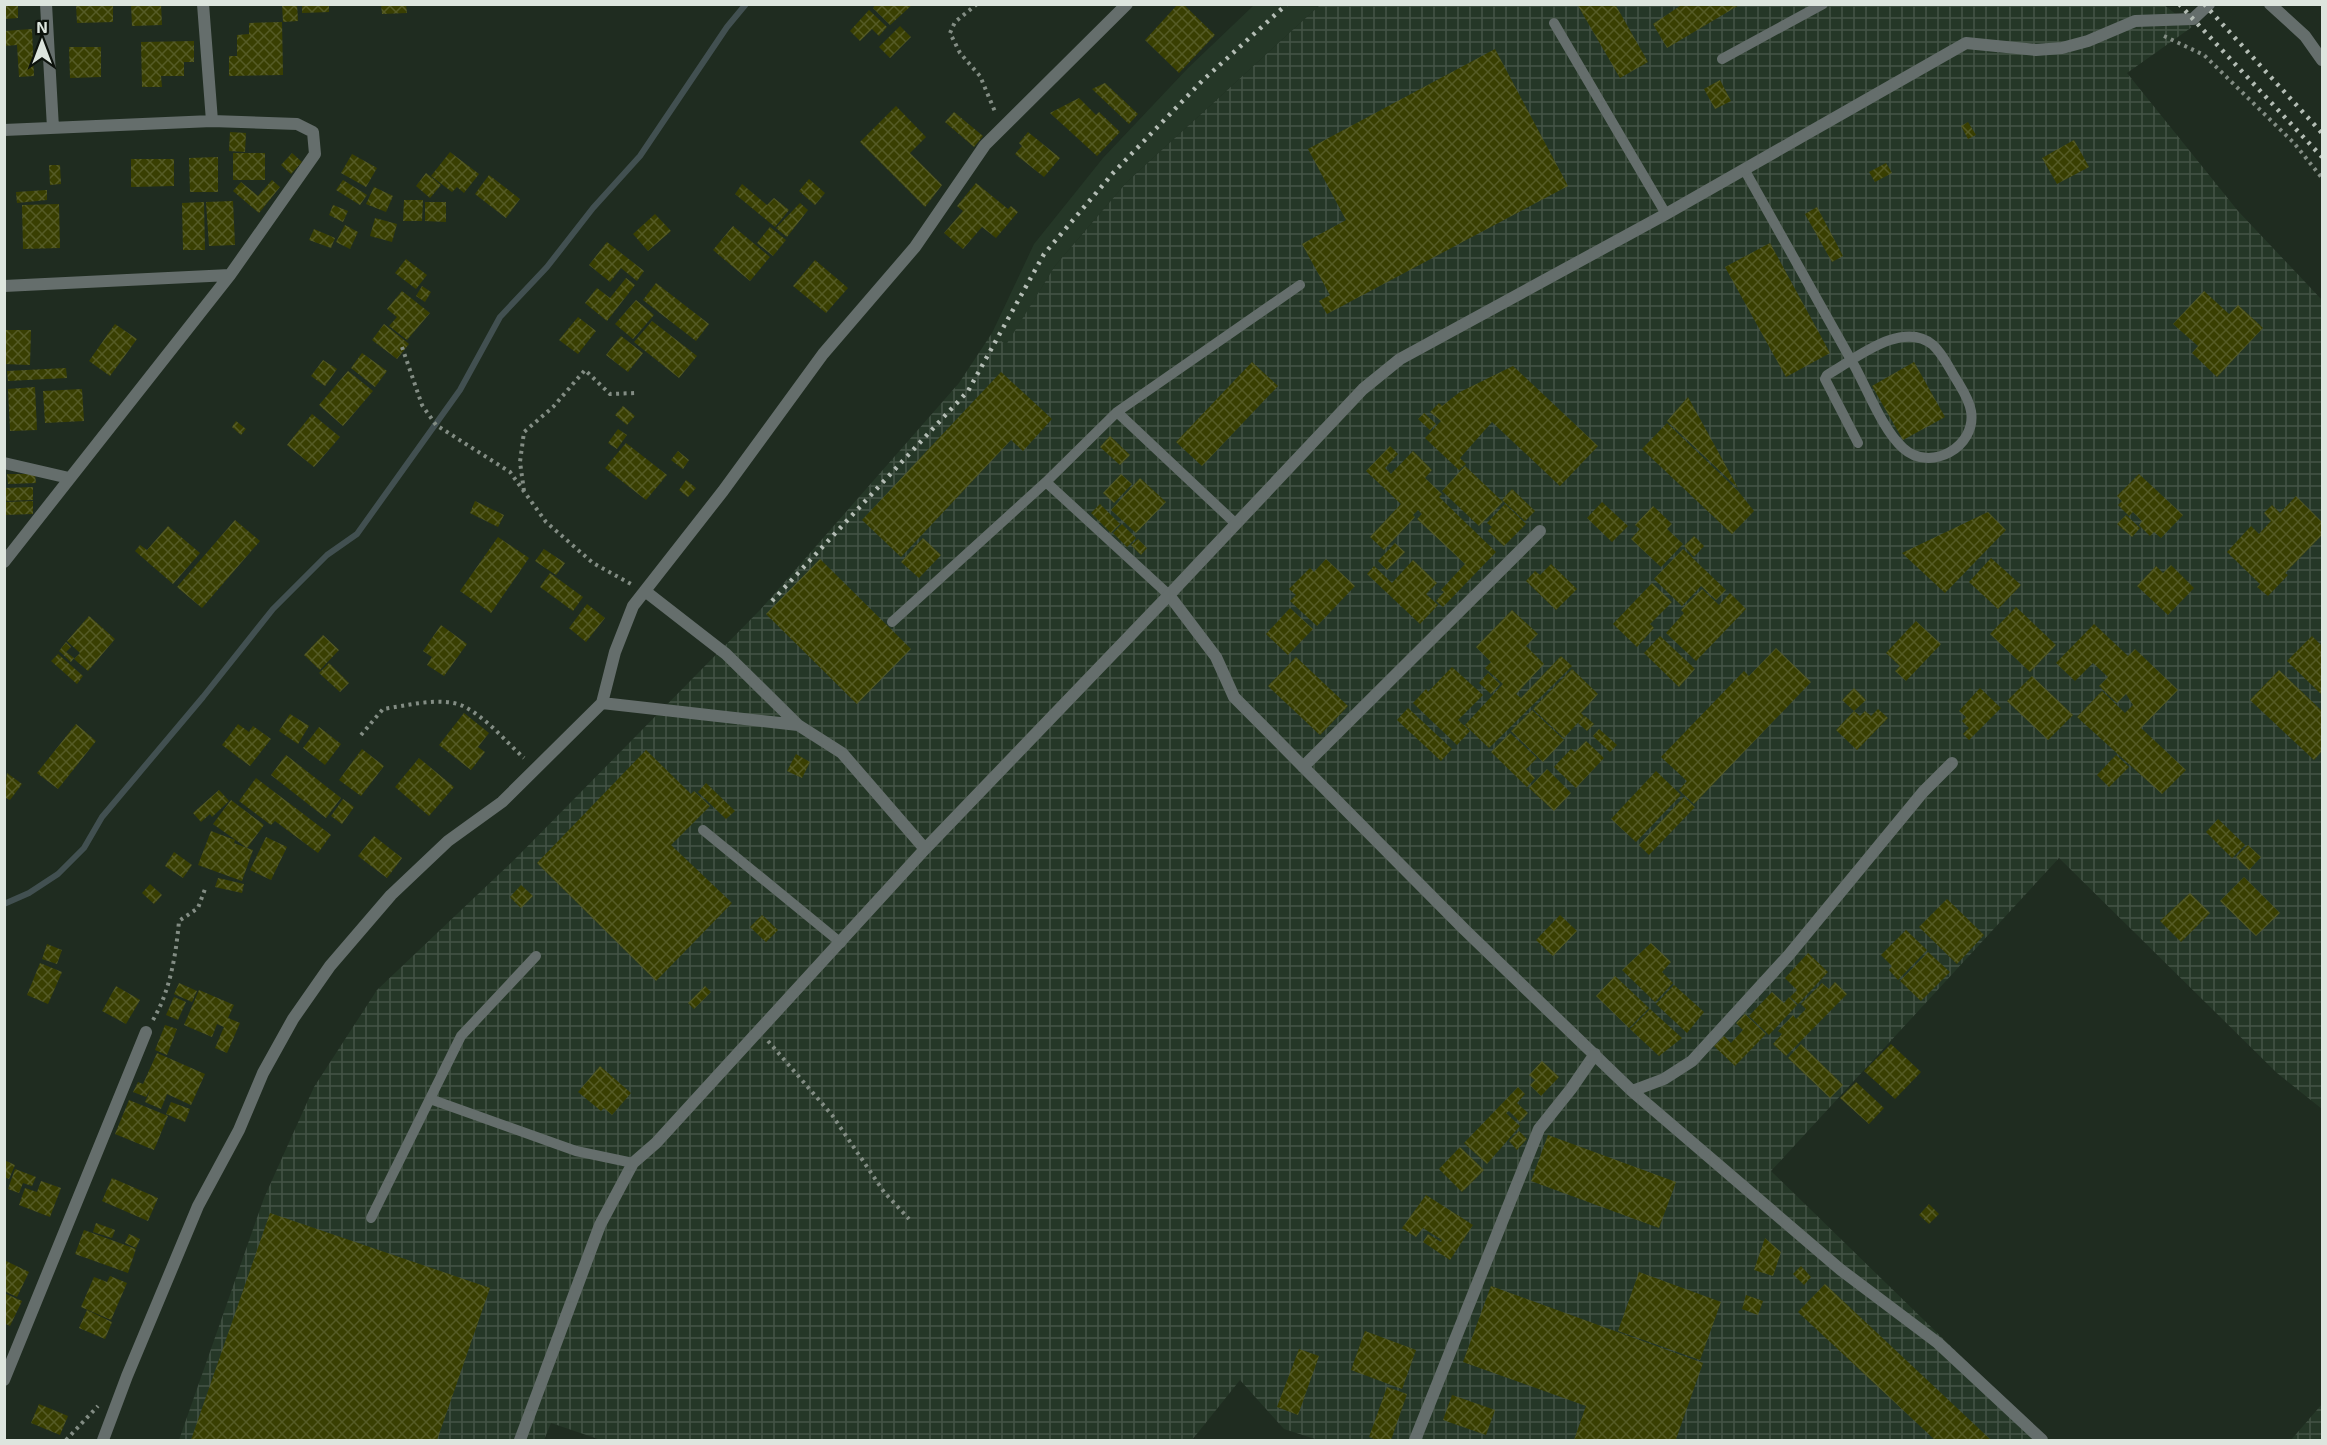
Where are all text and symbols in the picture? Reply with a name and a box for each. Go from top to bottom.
north arrow [12,12,72,72]
text: N [36,17,48,36]

